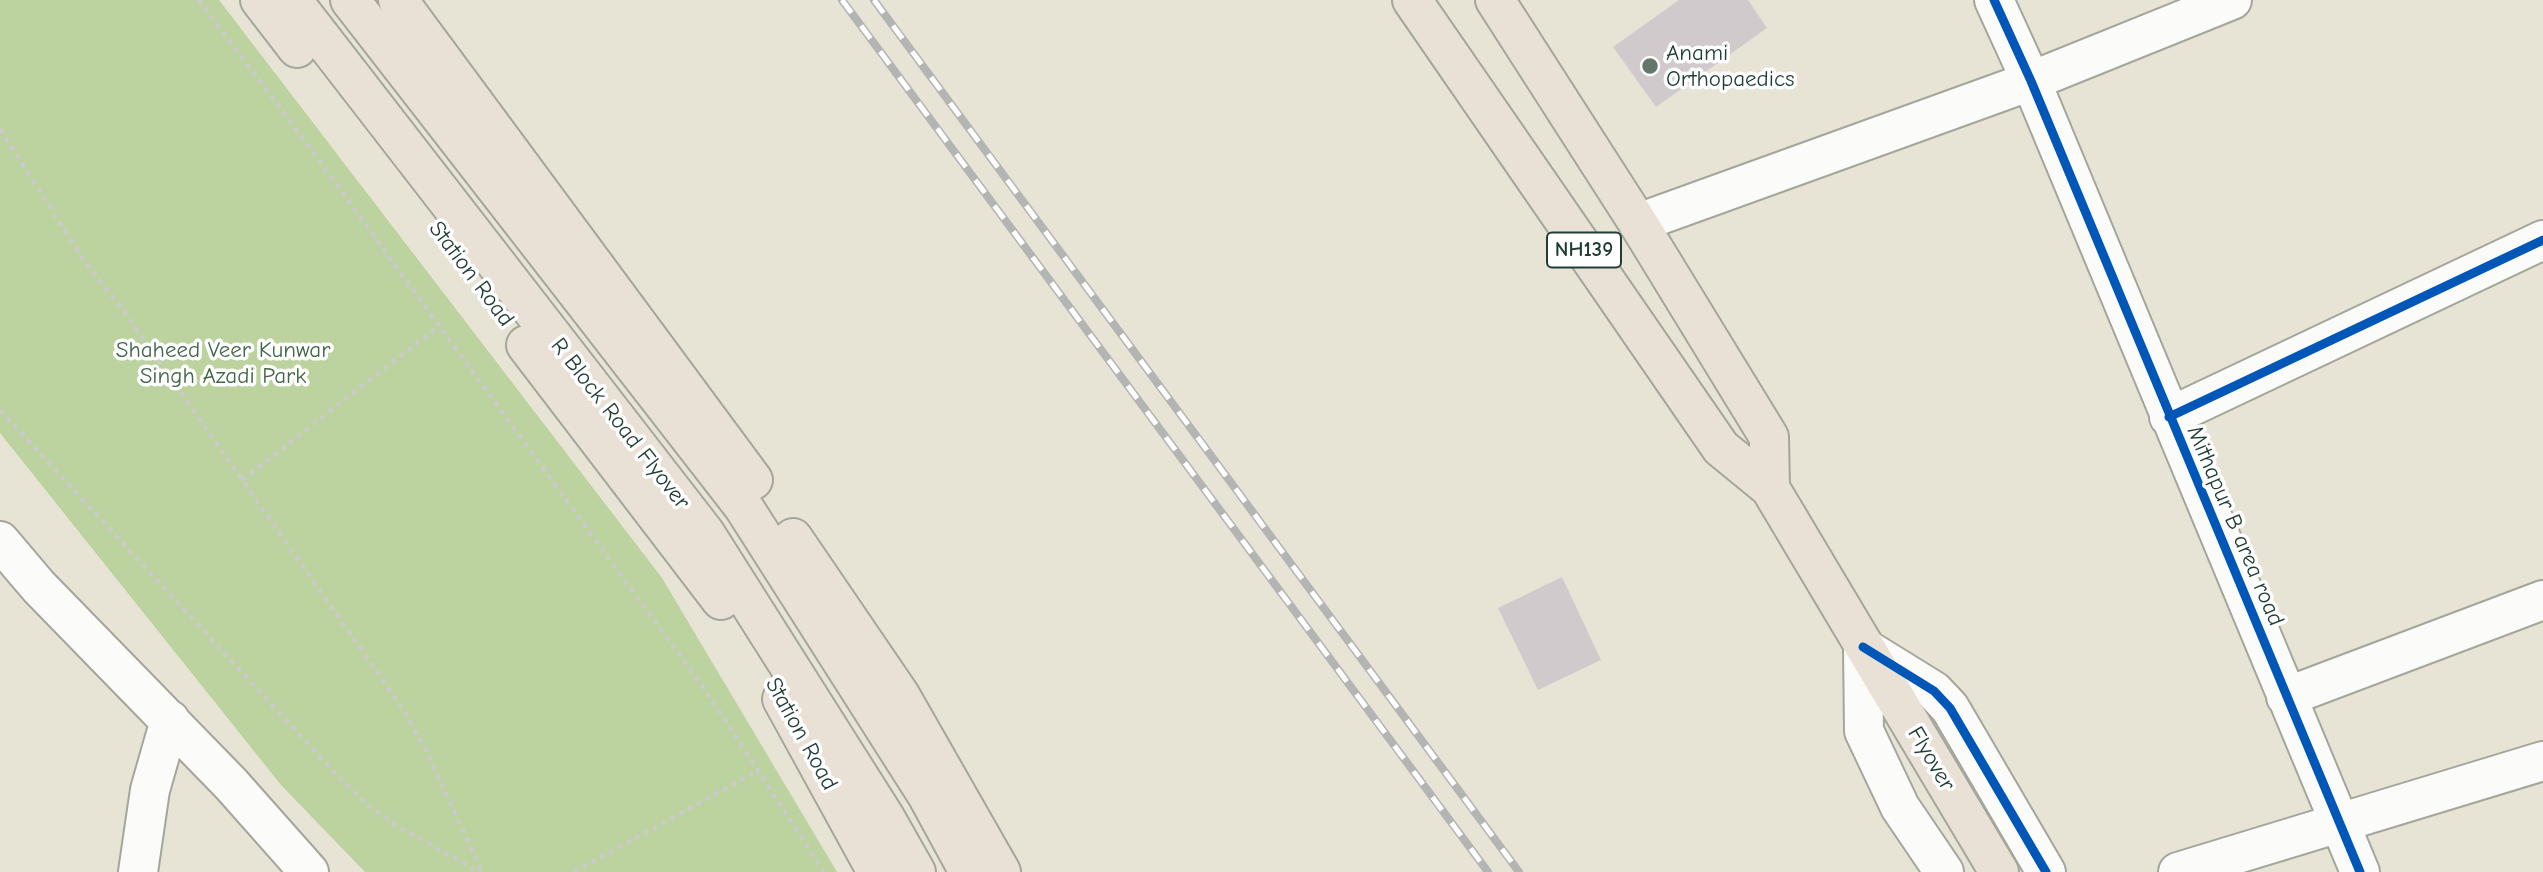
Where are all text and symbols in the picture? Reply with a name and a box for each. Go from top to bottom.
place label: Anami Orthopaedics [1666,39,1795,93]
marker: Anami Orthopaedics [1640,56,1660,76]
street label: Station Road [423,216,519,332]
road number: NH139 [1547,232,1621,268]
street label: R Block Road Flyover [544,333,696,515]
park label: Shaheed Veer Kunwar Singh Azadi Park [116,336,330,390]
street label: Mithapur B area road [2180,422,2290,630]
street label: Station Road [759,673,843,795]
street label: Flyover [1901,722,1961,796]

